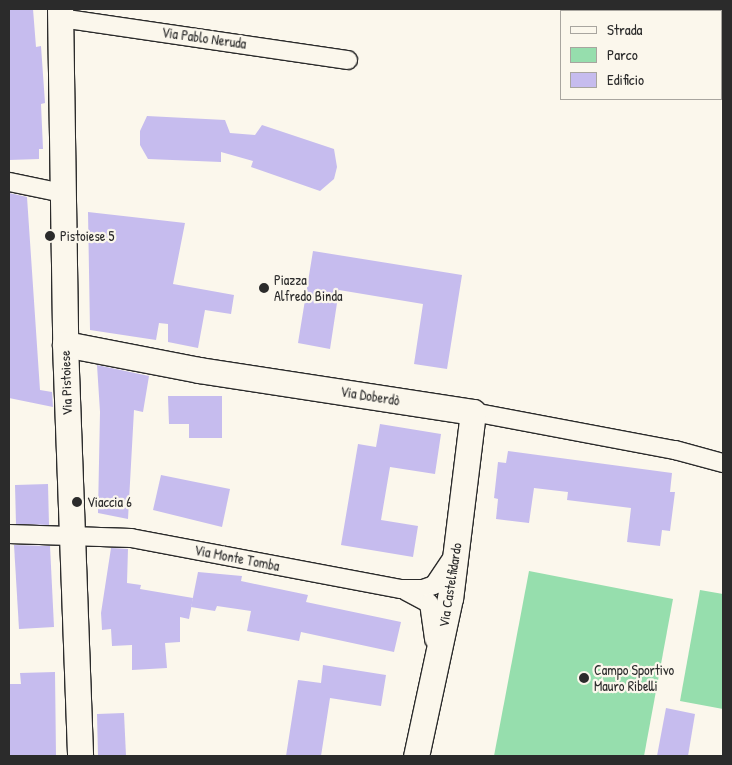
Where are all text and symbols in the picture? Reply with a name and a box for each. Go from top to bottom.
legend [560,10,722,100]
text: Strada [607,19,642,40]
street label: Via Pablo Neruda [161,24,247,52]
text: Parco [607,44,638,65]
text: Edificio [607,69,644,90]
place label: Pistoiese 5 [60,228,115,244]
marker: Pistoiese 5 [44,230,56,242]
place label: Piazza Alfredo Binda [274,272,342,304]
marker: Piazza Alfredo Binda [258,282,270,294]
street label: Via Pistoiese [56,350,76,416]
street label: Via Doberdò [339,383,401,409]
place label: Viaccia 6 [87,494,132,510]
marker: Viaccia 6 [71,496,83,508]
street label: Via Monte Tomba [193,541,281,575]
street label: Via Castelfidardo [435,542,465,628]
place label: Campo Sportivo Mauro Ribelli [594,662,674,694]
marker: Campo Sportivo Mauro Ribelli [578,672,590,684]

